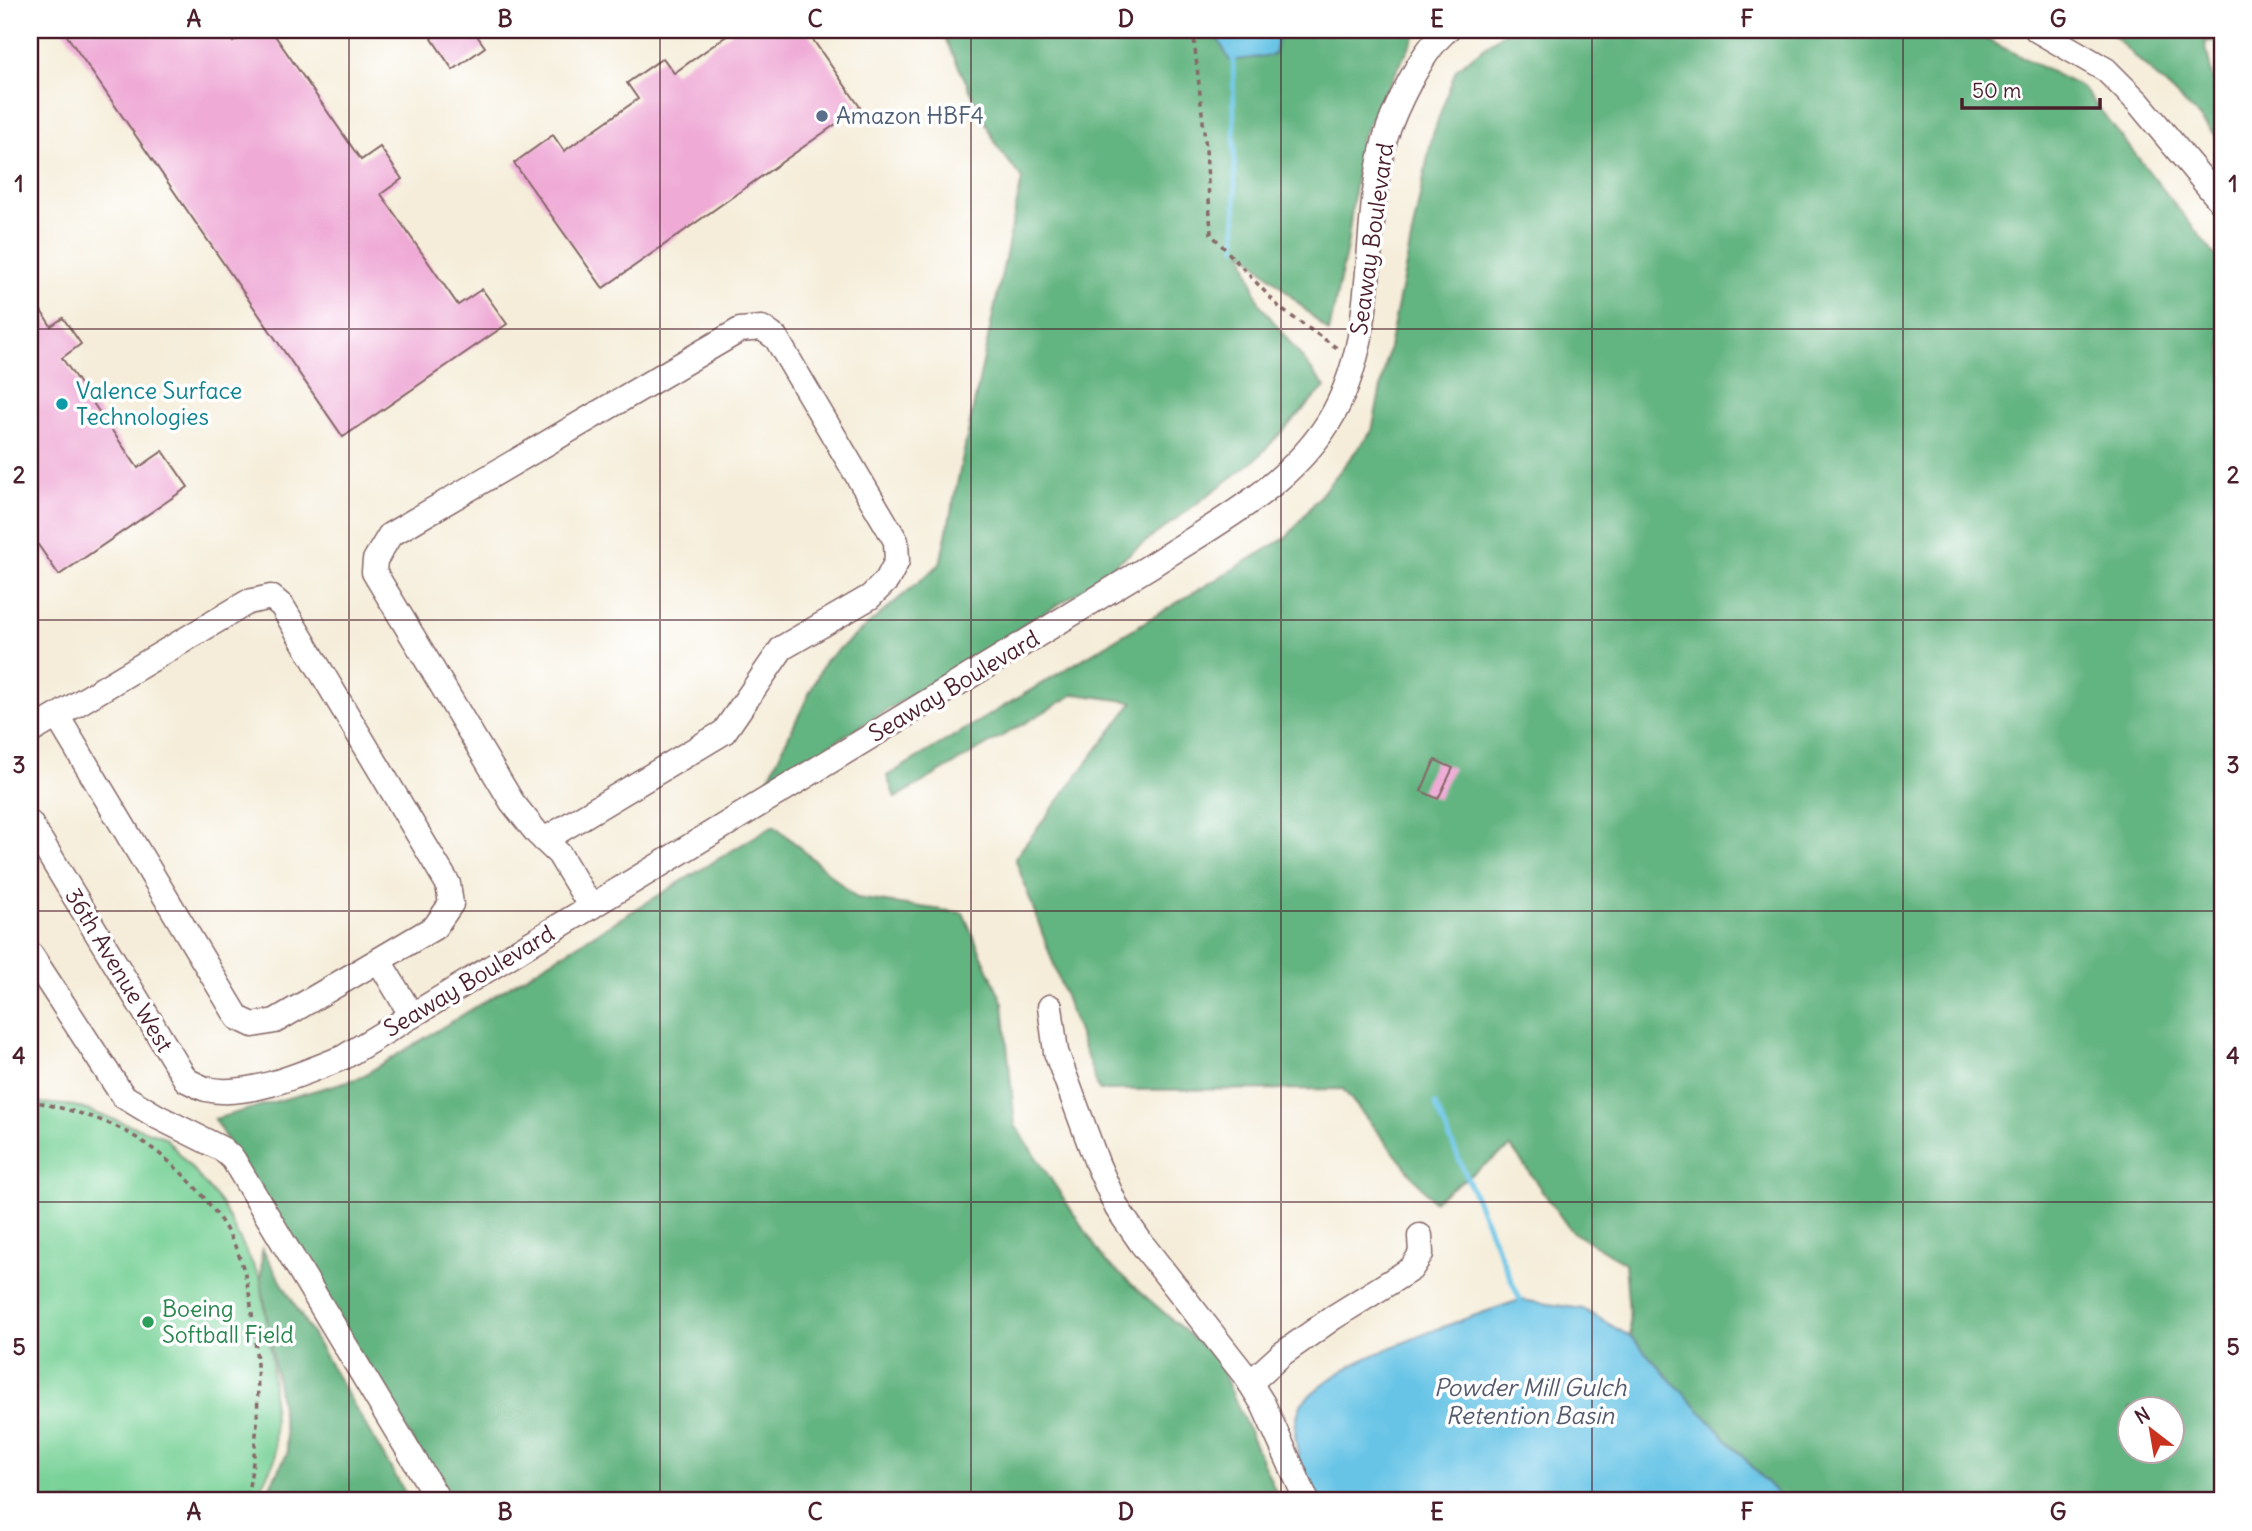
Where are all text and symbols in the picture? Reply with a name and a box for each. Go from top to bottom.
text: A [187,4,202,33]
text: B [497,4,513,33]
text: C [807,4,823,33]
text: D [1118,4,1134,33]
text: E [1430,4,1444,33]
text: F [1740,4,1754,33]
text: G [2050,4,2066,33]
scale bar [1962,66,2100,110]
text: 50 m [1972,77,2021,104]
place label: Amazon HBF4 [836,101,984,130]
marker: Amazon HBF4 [814,108,830,124]
street label: Seaway Boulevard [1344,141,1399,337]
text: 1 [14,169,24,198]
text: 1 [2228,169,2238,198]
place label: Valence Surface Technologies [76,376,242,431]
marker: Valence Surface Technologies [54,396,70,412]
text: 2 [13,460,26,489]
text: 2 [2227,460,2240,489]
street label: Seaway Boulevard [863,623,1044,748]
text: 3 [12,750,26,779]
text: 3 [2226,750,2240,779]
street label: 36th Avenue West [59,883,180,1057]
street label: Seaway Boulevard [378,918,559,1043]
text: 4 [12,1041,26,1070]
text: 4 [2226,1041,2240,1070]
place label: Boeing Softball Field [162,1294,294,1349]
marker: Boeing Softball Field [140,1314,156,1330]
text: 5 [12,1332,26,1361]
text: 5 [2226,1332,2240,1361]
water label: Powder Mill Gulch Retention Basin [1434,1372,1627,1430]
north arrow [2116,1394,2186,1464]
text: N [2130,1402,2154,1429]
text: A [187,1497,202,1526]
text: B [497,1497,513,1526]
text: C [807,1497,823,1526]
text: D [1118,1497,1134,1526]
text: E [1430,1497,1444,1526]
text: F [1740,1497,1754,1526]
text: G [2050,1497,2066,1526]

